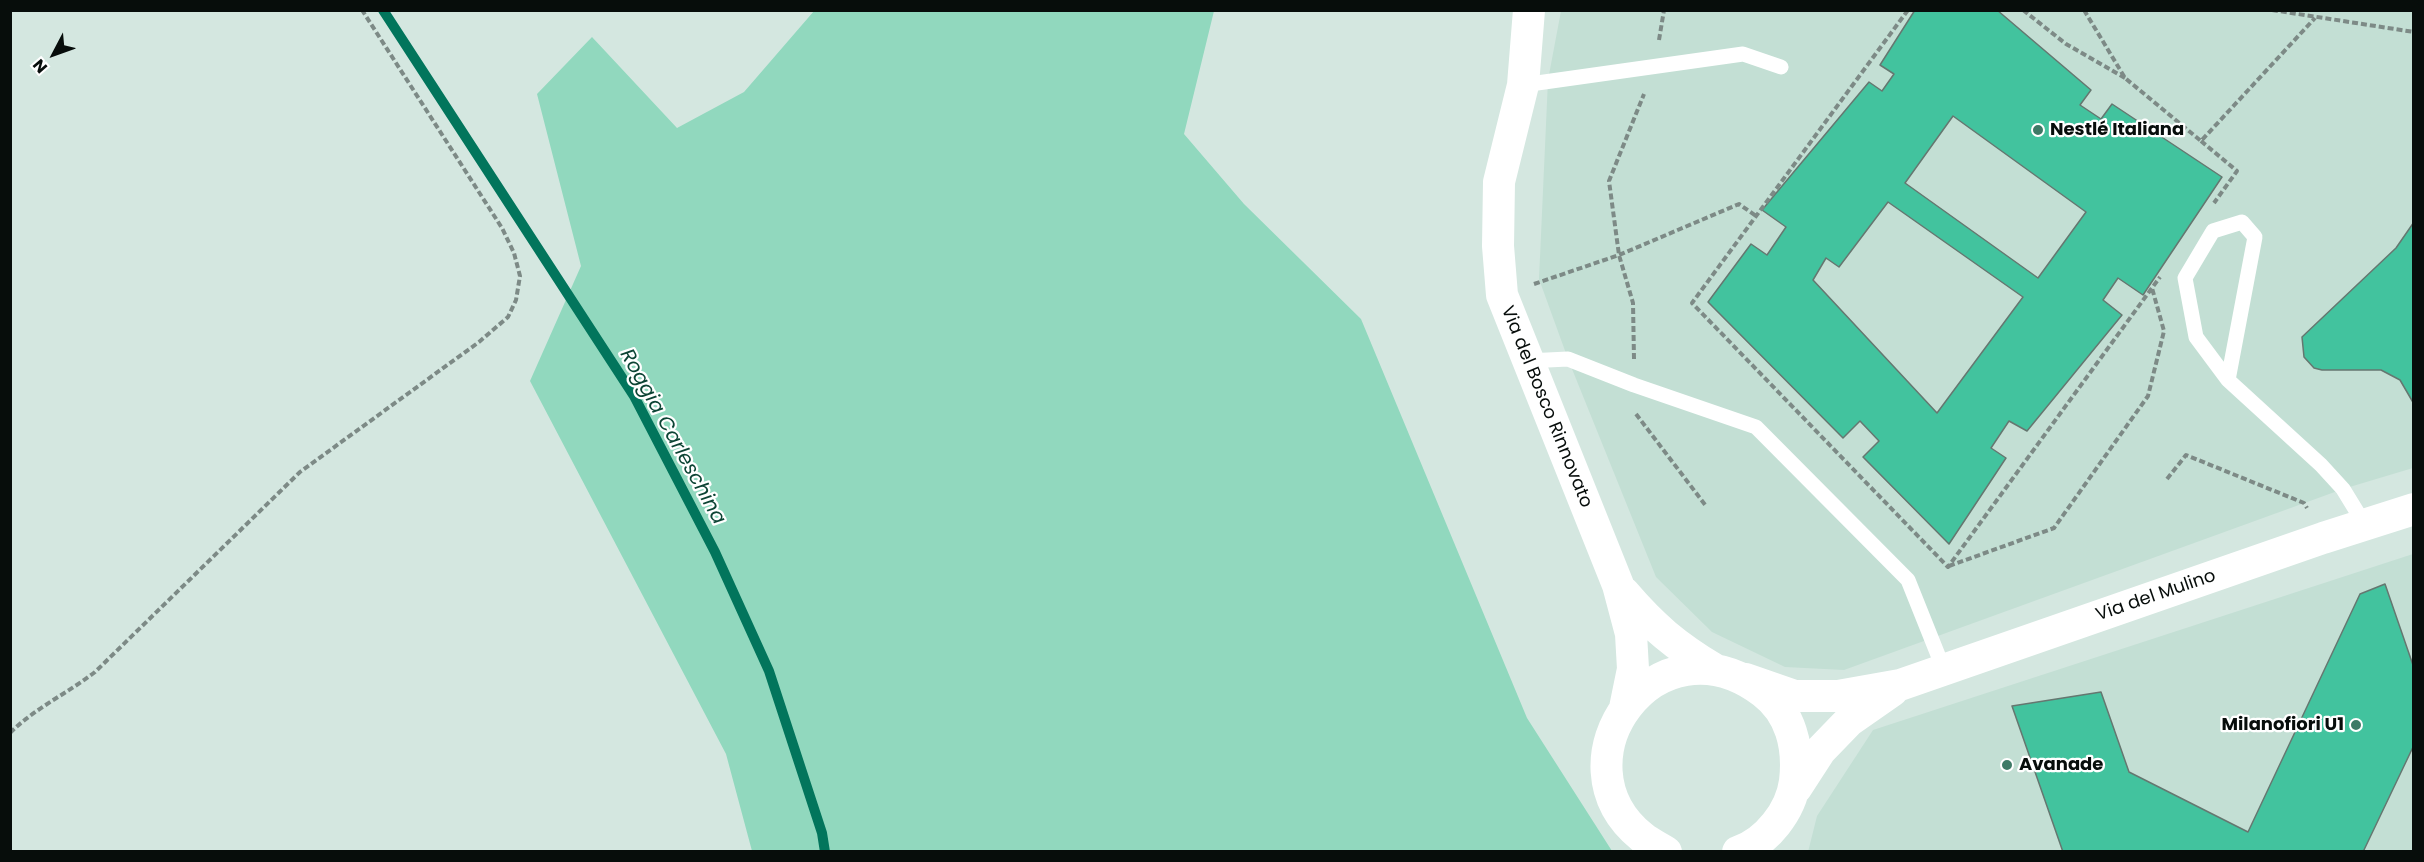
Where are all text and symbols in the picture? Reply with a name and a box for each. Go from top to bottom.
north arrow [24,24,84,84]
text: N [27,54,53,78]
place label: Nestlé Italiana [2050,119,2184,141]
marker: Nestlé Italiana [2031,123,2045,137]
street label: Via del Bosco Rinnovato [1496,303,1596,511]
water label: Roggia Carleschina [614,345,730,529]
street label: Via del Mulino [2093,565,2219,627]
place label: Milanofiori U1 [2221,714,2344,736]
marker: Milanofiori U1 [2349,718,2363,732]
place label: Avanade [2019,754,2103,776]
marker: Avanade [2000,758,2014,772]

